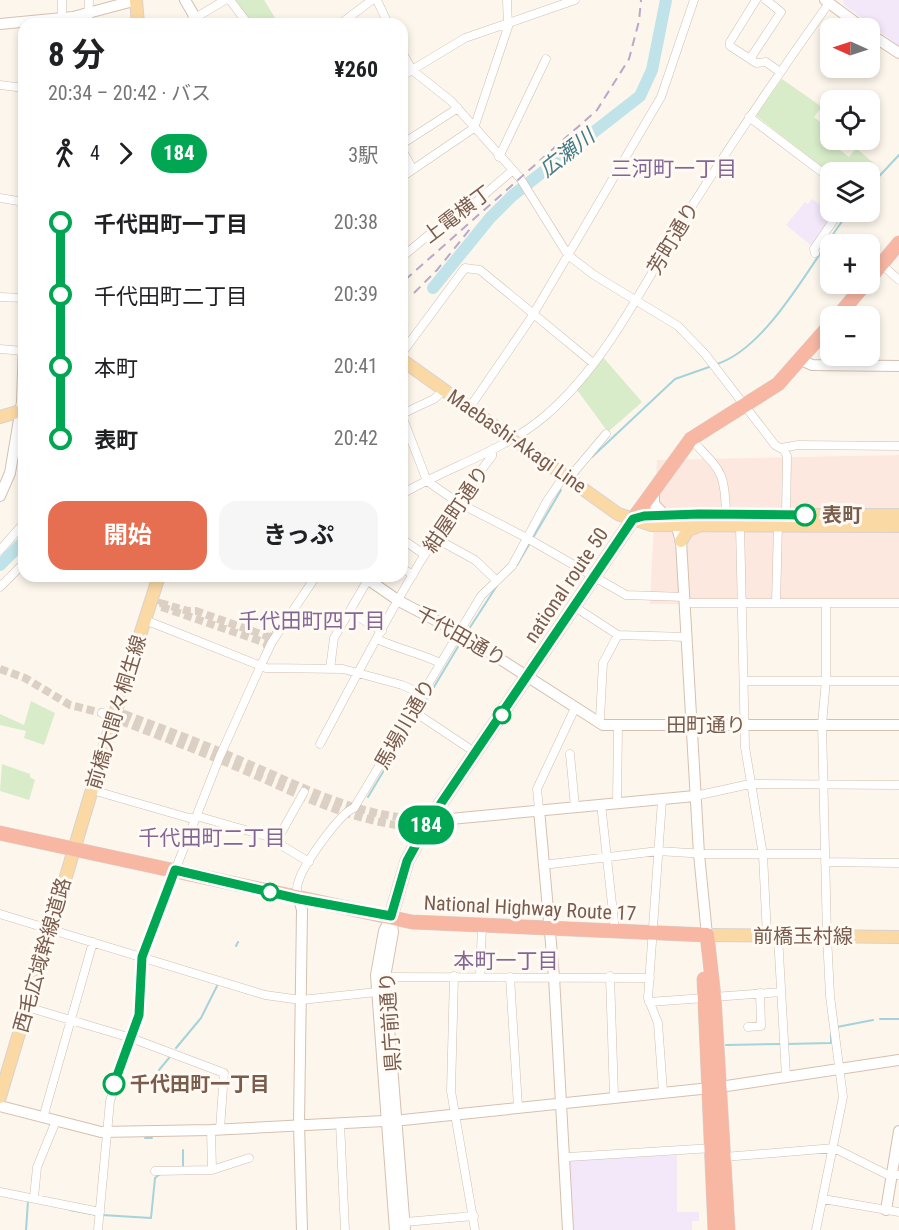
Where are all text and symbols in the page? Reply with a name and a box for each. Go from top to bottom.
north arrow [820,18,880,78]
map controls [820,18,880,366]
text: 8 分 [48,35,105,74]
text: ¥260 [334,57,378,82]
text: 20:34 – 20:42 · バス [48,81,211,105]
button: locate [820,90,880,150]
water label: 広瀬川 [535,123,601,182]
icon: walk [48,137,81,170]
icon: forward [109,137,142,170]
text: 4 [90,141,100,165]
text: 184 [163,141,195,165]
text: 3駅 [348,143,378,167]
district label: 三河町一丁目 [611,157,737,181]
button: layers [820,162,880,222]
street label: 上電横丁 [418,180,496,248]
street label: 芳町通り [642,198,704,278]
text: 20:38 [334,210,378,234]
text: 千代田町一丁目 [94,212,248,237]
button: + [820,234,880,294]
text: 20:39 [334,282,378,306]
text: 千代田町二丁目 [94,284,248,309]
button: − [820,306,880,366]
text: 20:41 [334,354,378,378]
text: 本町 [94,356,138,381]
street label: Maebashi-Akagi Line [443,384,591,498]
text: 20:42 [334,426,378,450]
text: 表町 [94,428,138,453]
street label: 紺屋町通り [418,461,494,557]
button: 開始 [48,501,207,570]
button: きっぷ [219,501,378,570]
place label: 表町 [822,503,862,527]
marker: 表町 [794,504,816,526]
street label: national route 50 [519,523,613,647]
street label: 千代田通り [412,601,510,671]
district label: 千代田町四丁目 [239,609,386,633]
street label: 前橋大間々桐生線 [81,632,151,792]
street label: 馬場川通り [370,675,440,773]
unlabelled marker [493,706,511,724]
street label: 田町通り [666,713,746,737]
line badge: 184 [392,806,460,844]
text: 184 [410,813,442,837]
district label: 千代田町二丁目 [139,826,286,850]
street label: 西毛広域幹線道路 [8,875,76,1035]
unlabelled marker [261,883,279,901]
street label: National Highway Route 17 [423,890,637,926]
street label: 前橋玉村線 [753,924,853,948]
district label: 本町一丁目 [454,949,559,973]
street label: 県庁前通り [375,971,405,1073]
place label: 千代田町一丁目 [130,1072,270,1096]
marker: 千代田町一丁目 [103,1073,125,1095]

